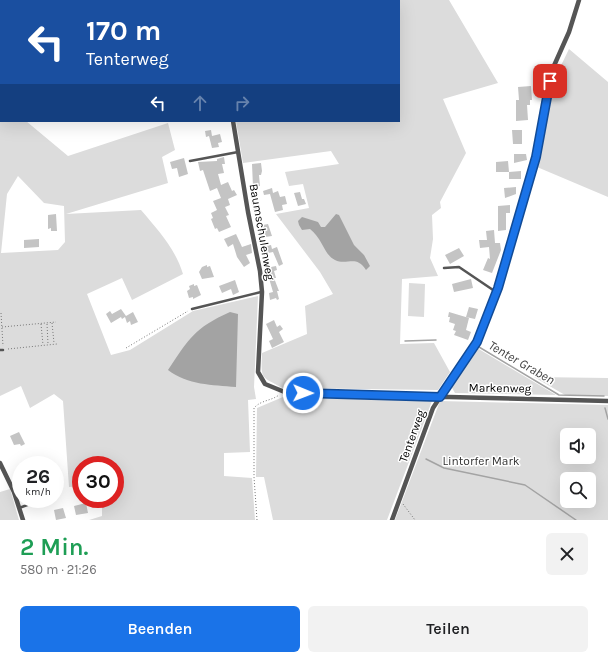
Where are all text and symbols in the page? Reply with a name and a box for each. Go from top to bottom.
text: 170 m [86,14,161,47]
icon: left [20,16,72,68]
text: Tenterweg [86,48,169,70]
pin [533,64,567,98]
icon: arrive [539,70,561,92]
icon: left [147,92,169,114]
icon: ahead [189,92,211,114]
icon: right [231,92,253,114]
street label: Baumschulenweg [247,183,277,282]
water label: Tenter Graben [486,337,558,387]
position arrow [282,372,324,414]
street label: Markenweg [468,380,532,396]
street label: Tenterweg [396,407,428,464]
map controls [560,428,596,508]
button: sound [560,428,596,464]
park label: Lintorfer Mark [442,454,520,468]
speed limit sign: 30 [72,456,124,508]
text: 26 [26,465,50,488]
button: search [560,472,596,508]
text: km/h [25,486,51,498]
text: 2 Min. [20,533,89,561]
button: close [546,533,588,575]
text: 580 m · 21:26 [20,562,97,577]
button: Beenden [20,606,300,652]
button: Teilen [308,606,588,652]

